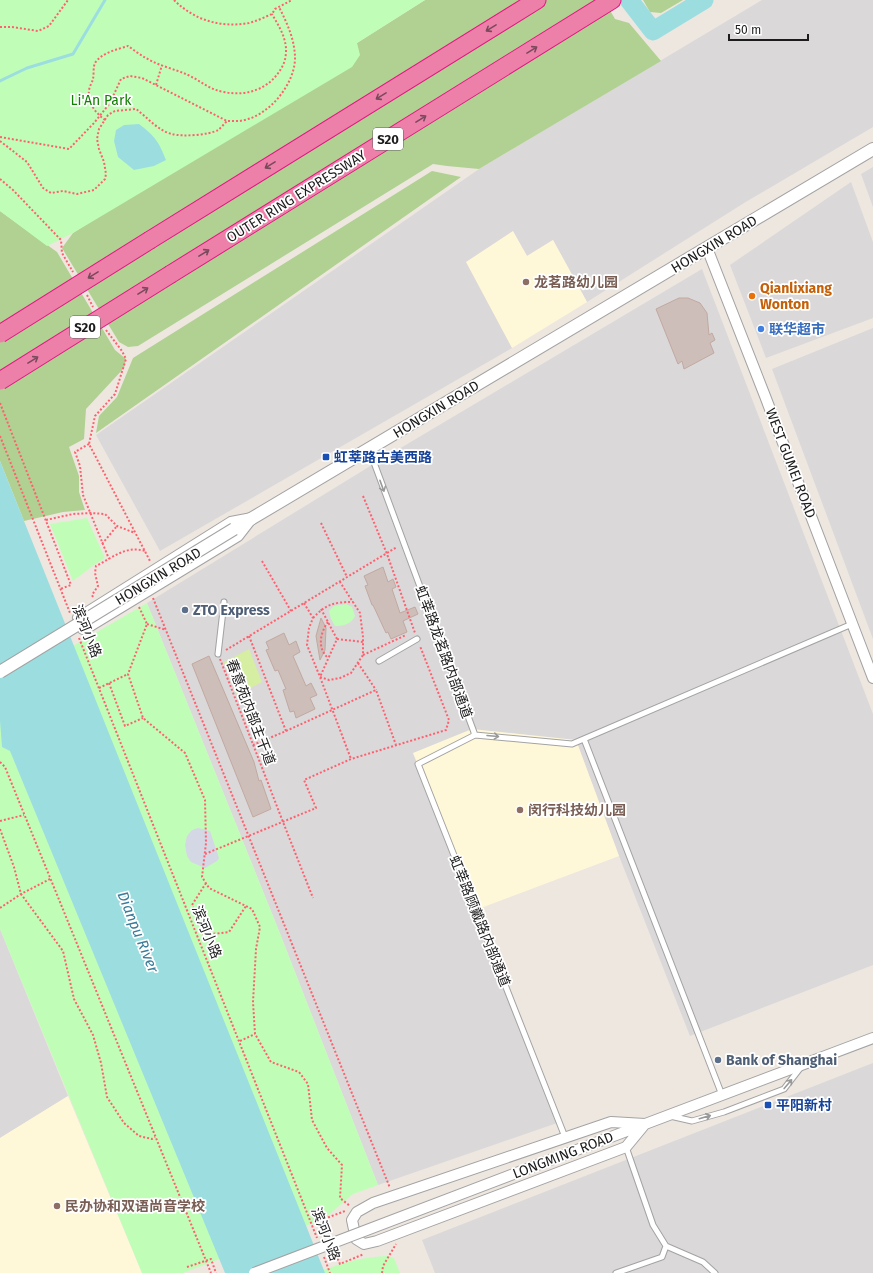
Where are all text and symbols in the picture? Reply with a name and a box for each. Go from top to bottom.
scale bar [729,16,808,42]
text: 50 m [735,23,761,37]
one-way arrow [486,24,497,32]
one-way arrow [526,46,537,54]
park label: Li'An Park [70,92,132,109]
one-way arrow [375,93,387,101]
one-way arrow [415,114,427,122]
road number: S20 [373,128,403,150]
street label: OUTER RING EXPRESSWAY [223,146,369,246]
one-way arrow [265,161,276,169]
street label: HONGXIN ROAD [668,212,760,277]
one-way arrow [198,249,210,257]
one-way arrow [87,272,99,280]
place label: 龙茗路幼儿园 [534,274,618,291]
marker: 龙茗路幼儿园 [521,277,531,287]
place label: Qianlixiang Wonton [760,280,832,313]
one-way arrow [137,287,148,295]
marker: Qianlixiang Wonton [747,291,757,301]
road number: S20 [70,316,100,338]
place label: 联华超市 [769,321,825,338]
marker: 联华超市 [756,324,766,334]
one-way arrow [27,356,38,364]
street label: HONGXIN ROAD [390,377,482,442]
street label: WEST GUMEI ROAD [762,406,819,521]
place label: 虹莘路古美西路 [334,449,432,466]
marker: 虹莘路古美西路 [321,452,331,462]
one-way arrow [379,480,387,492]
street label: HONGXIN ROAD [112,544,204,609]
street label: 虹莘路龙茗路内部通道 [412,583,475,721]
street label: 滨河小路 [68,602,105,660]
place label: ZTO Express [193,602,270,619]
marker: ZTO Express [180,605,190,615]
street label: 春意苑内部主干道 [223,657,279,768]
one-way arrow [486,733,499,740]
place label: 闵行科技幼儿园 [528,802,626,819]
marker: 闵行科技幼儿园 [515,805,525,815]
street label: 虹莘路顾戴路内部通道 [445,853,514,989]
water label: Dianpu River [114,889,163,976]
street label: 滨河小路 [188,903,225,961]
place label: Bank of Shanghai [726,1052,837,1069]
marker: Bank of Shanghai [713,1055,723,1065]
one-way arrow [783,1079,792,1089]
place label: 平阳新村 [776,1097,832,1114]
marker: 平阳新村 [763,1100,773,1110]
one-way arrow [698,1113,711,1120]
street label: LONGMING ROAD [510,1128,616,1182]
place label: 民办协和双语尚音学校 [65,1198,205,1215]
marker: 民办协和双语尚音学校 [52,1201,62,1211]
street label: 滨河小路 [308,1205,344,1263]

